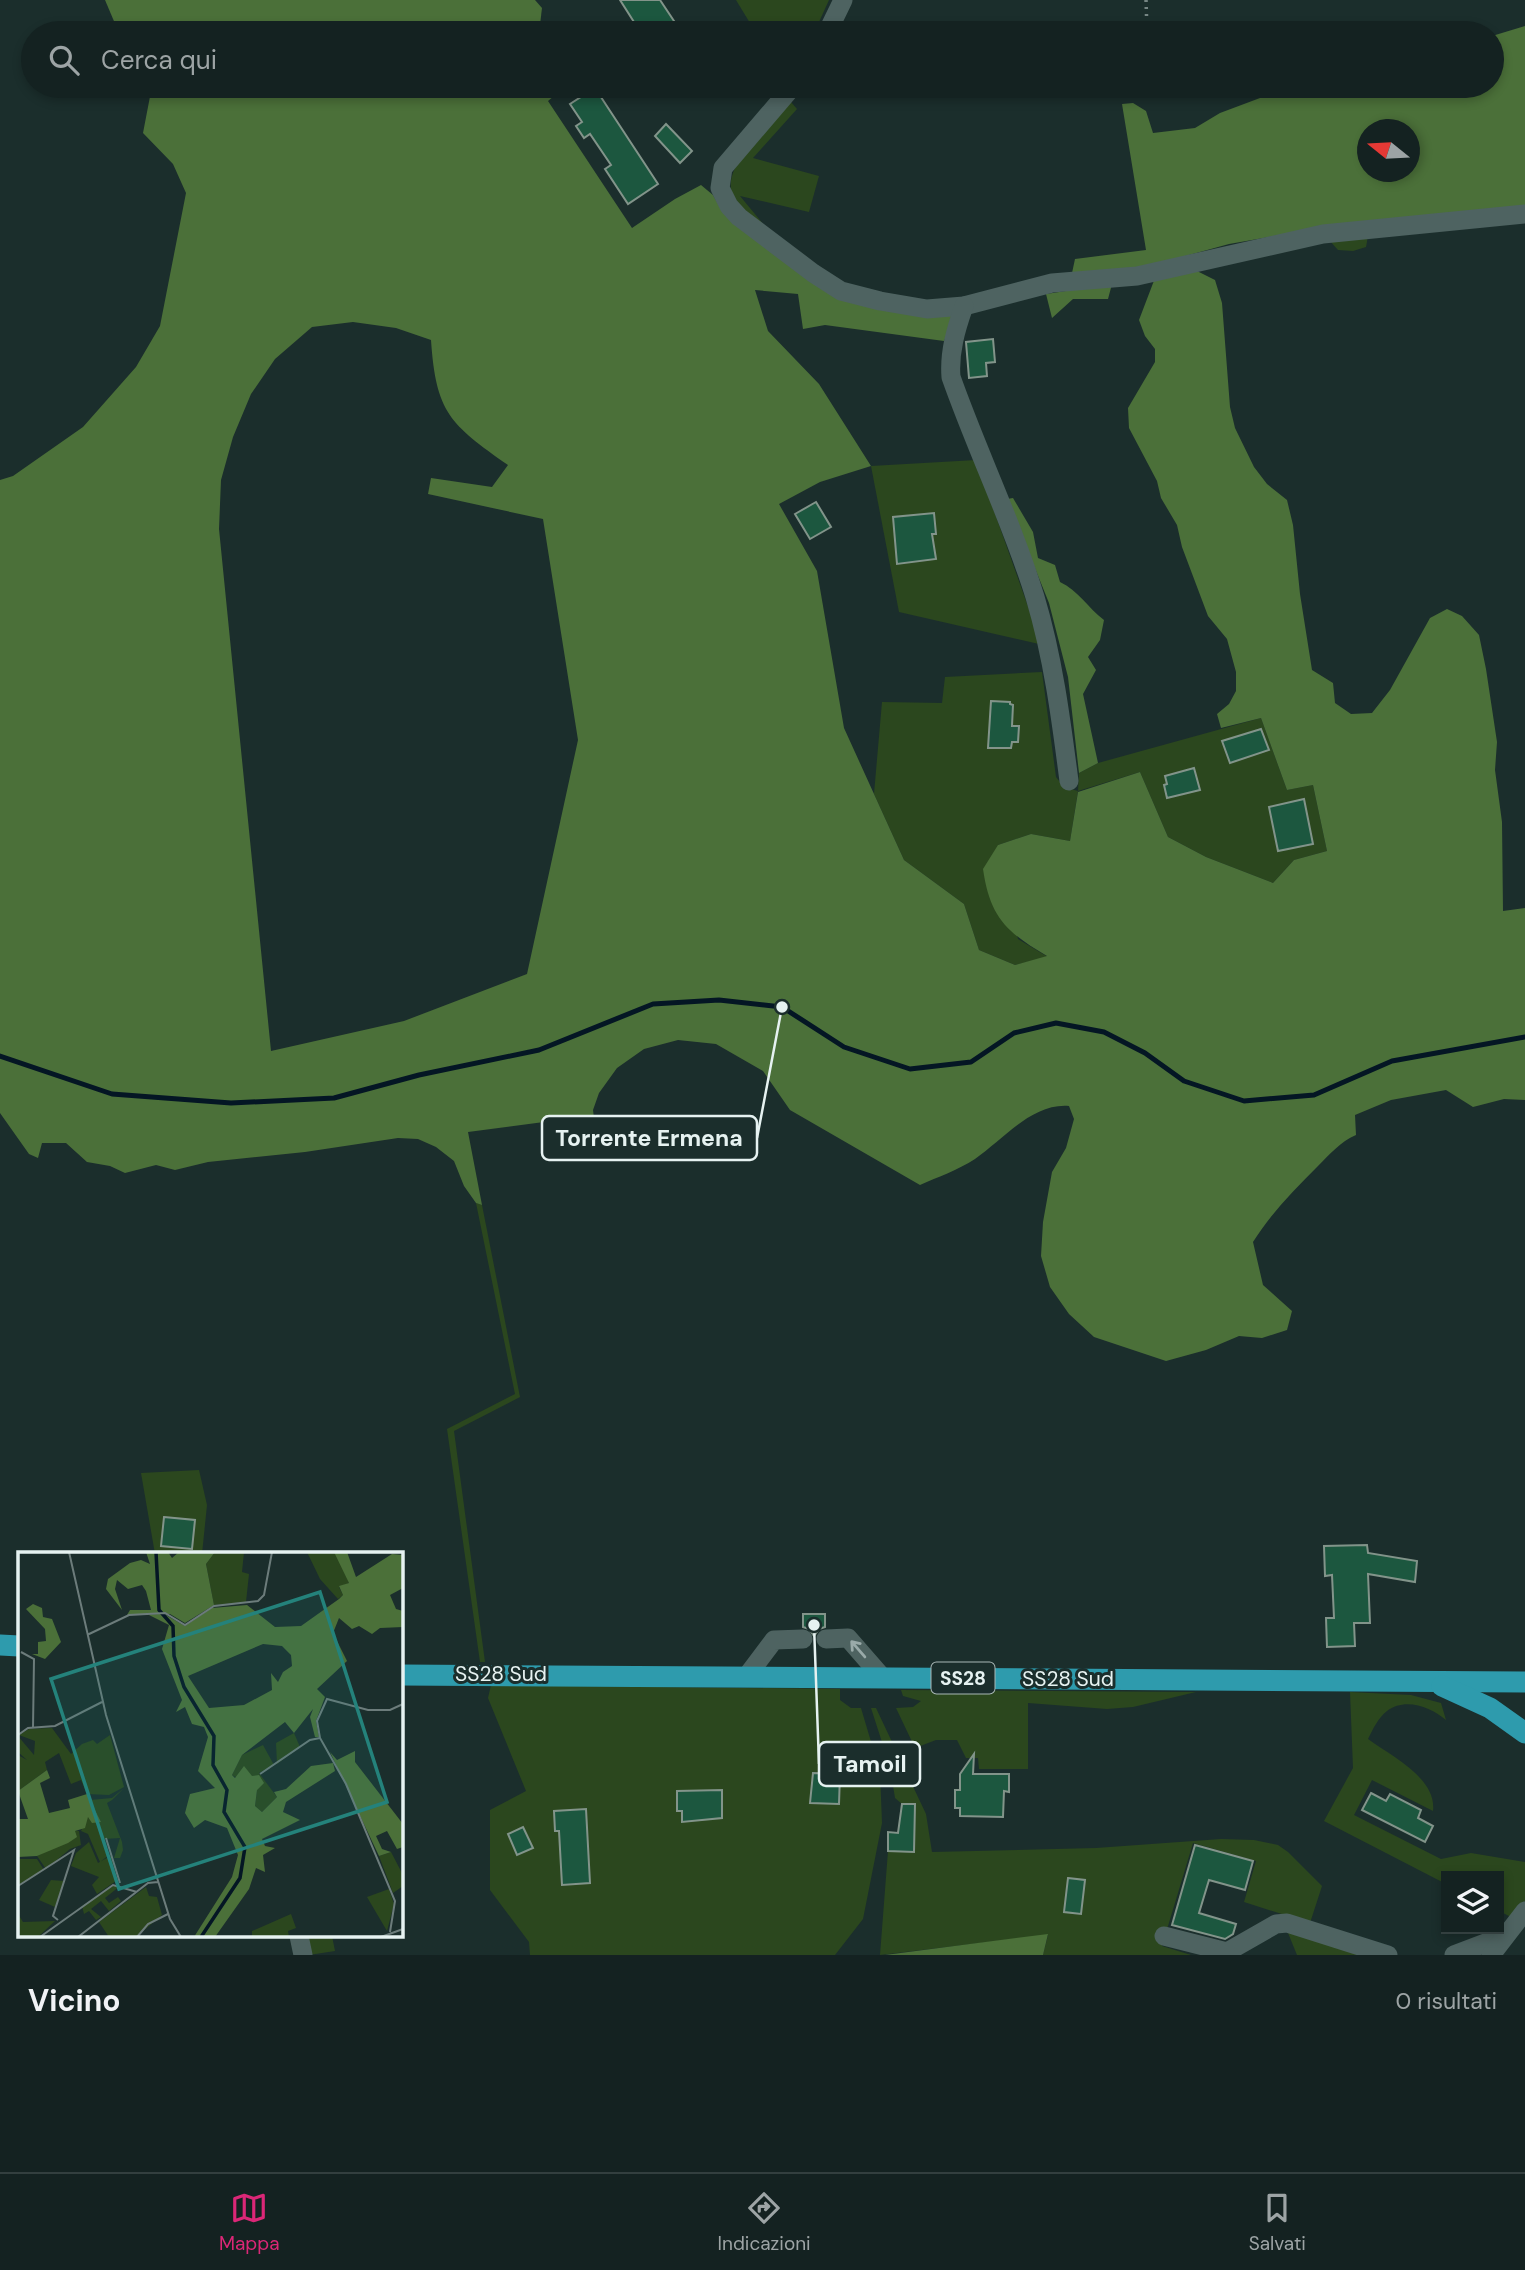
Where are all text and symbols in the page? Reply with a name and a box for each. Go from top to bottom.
search box [21,21,1504,98]
icon: search [45,41,83,79]
text: Cerca qui [101,43,217,77]
north arrow [1357,119,1420,182]
callout: Torrente Ermena [542,1116,757,1160]
text: Torrente Ermena [555,1123,743,1153]
inset map [18,1552,402,1938]
one-way arrow [850,1640,866,1658]
street label: SS28 Sud [455,1660,547,1688]
road number: SS28 [932,1662,995,1694]
street label: SS28 Sud [1022,1665,1114,1693]
callout: Tamoil [819,1742,920,1786]
text: Tamoil [833,1749,907,1779]
map controls [1441,1871,1504,1934]
button: layers [1441,1871,1504,1934]
text: Vicino [28,1981,121,2020]
text: 0 risultati [1396,1986,1497,2016]
tab: Mappa [219,2189,280,2256]
tab: Indicazioni [718,2189,811,2256]
tab: Salvati [1249,2189,1306,2256]

